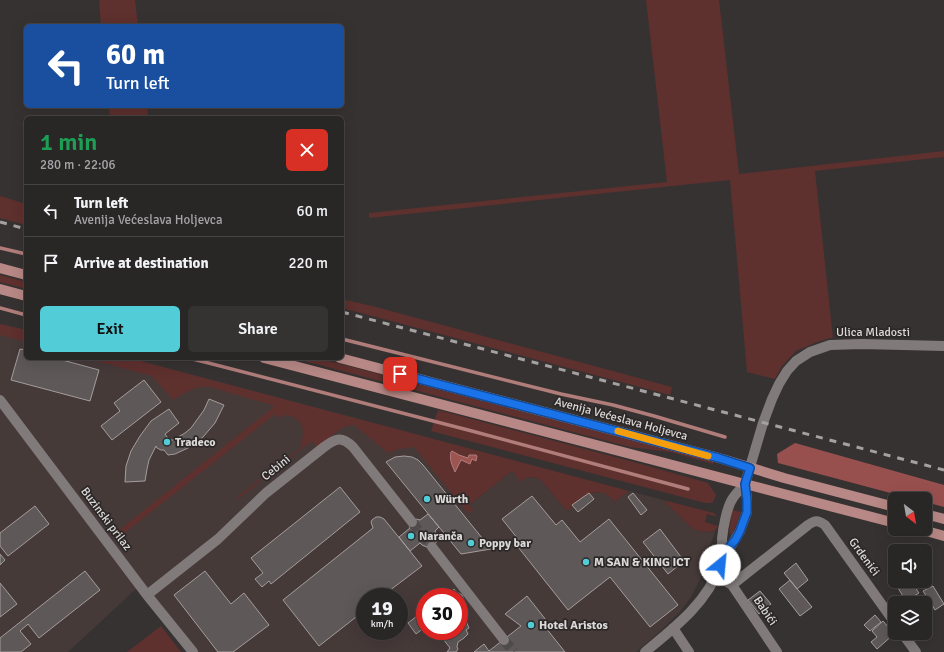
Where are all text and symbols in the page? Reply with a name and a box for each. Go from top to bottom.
text: 60 m [106,38,165,72]
icon: left [40,40,92,92]
text: Turn left [106,72,169,94]
text: 1 min [40,127,97,157]
button: close [286,129,328,171]
text: 280 m · 22:06 [40,157,116,173]
text: Turn left [74,194,128,212]
icon: left [40,200,62,222]
text: 60 m [297,202,328,220]
text: Avenija Većeslava Holjevca [74,212,223,228]
icon: arrive [40,252,62,274]
text: Arrive at destination [74,254,209,272]
text: 220 m [288,254,328,272]
button: Exit [40,306,180,352]
button: Share [188,306,328,352]
street label: Ulica Mladosti [836,325,910,340]
pin [383,357,417,391]
icon: arrive [389,363,411,385]
street label: Avenija Većeslava Holjevca [553,394,689,444]
place label: Tradeco [175,435,216,450]
marker: Tradeco [162,437,172,447]
street label: Cebini [259,452,293,484]
street label: Buzinski prilaz [77,484,135,554]
place label: Würth [435,492,469,507]
north arrow [888,492,932,536]
map controls [888,492,932,640]
marker: Würth [422,494,432,504]
place label: Naranča [419,529,463,544]
marker: Naranča [406,531,416,541]
street label: Grdenići [845,535,883,579]
place label: Poppy bar [479,536,531,551]
marker: Poppy bar [466,538,476,548]
position arrow [699,544,741,586]
button: sound [888,544,932,588]
place label: M SAN & KING ICT [594,555,691,570]
marker: M SAN & KING ICT [581,557,591,567]
speed limit sign: 30 [416,588,468,640]
street label: Babići [750,594,780,628]
text: 19 [371,596,393,621]
button: layers [888,596,932,640]
text: km/h [371,618,393,630]
place label: Hotel Aristos [539,618,608,633]
marker: Hotel Aristos [526,620,536,630]

